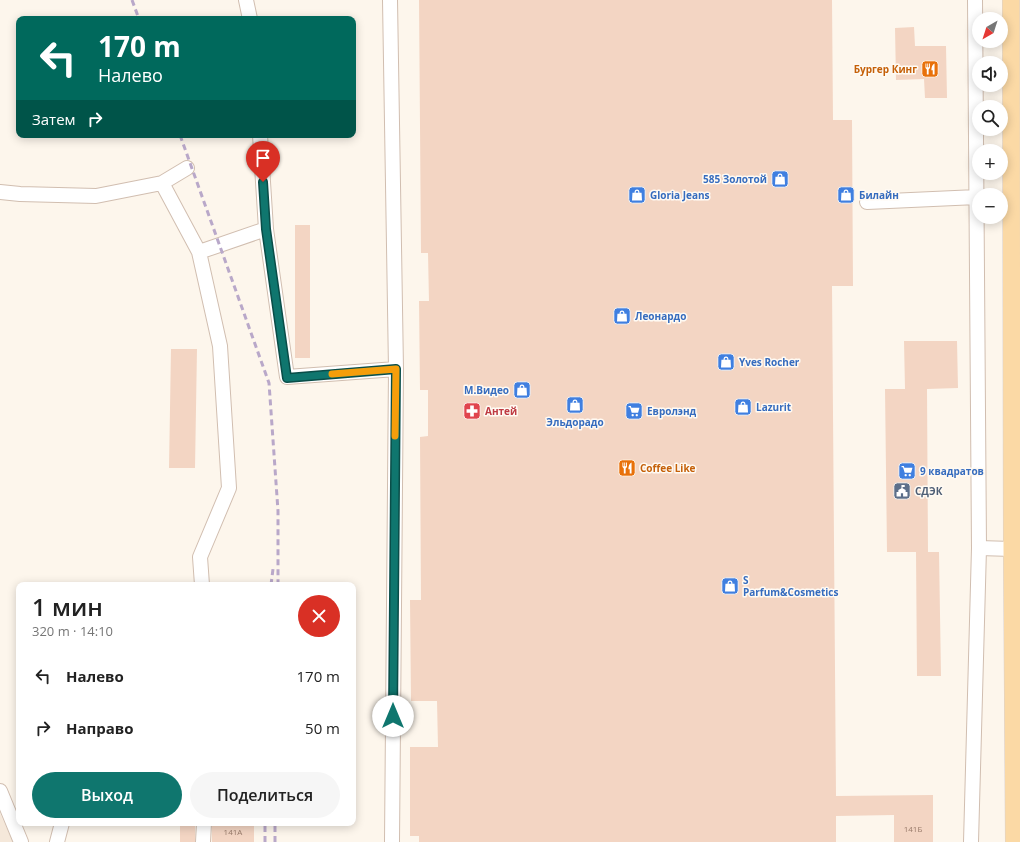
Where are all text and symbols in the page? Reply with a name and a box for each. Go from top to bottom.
north arrow [972,12,1008,48]
map controls [972,12,1008,224]
text: 170 m [98,27,181,65]
icon: left [32,32,84,84]
button: sound [972,56,1008,92]
restaurant icon: Бургер Кинг [920,59,940,79]
place label: Бургер Кинг [854,62,917,76]
text: Налево [98,63,163,87]
button: search [972,100,1008,136]
icon: right [84,108,106,130]
text: Затем [32,109,76,129]
pin [246,141,280,182]
button: + [972,144,1008,180]
icon: arrive [252,147,274,169]
shop icon: 585 Золотой [770,169,790,189]
place label: 585 Золотой [703,172,767,186]
shop icon: Gloria Jeans [627,185,647,205]
shop icon: Билайн [836,185,856,205]
place label: Gloria Jeans [650,188,710,202]
place label: Билайн [859,188,899,202]
button: − [972,188,1008,224]
shop icon: Леонардо [612,306,632,326]
place label: Леонардо [635,309,686,323]
shop icon: Yves Rocher [716,352,736,372]
place label: Yves Rocher [739,355,800,369]
shop icon: М.Видео [512,380,532,400]
place label: М.Видео [464,383,509,397]
shop icon: Эльдорадо [565,395,585,415]
shop icon: Lazurit [733,397,753,417]
place label: Lazurit [756,400,792,414]
pharmacy icon: Антей [462,401,482,421]
supermarket icon: Евролэнд [624,401,644,421]
place label: Антей [485,404,517,418]
place label: Евролэнд [647,404,697,418]
place label: Эльдорадо [546,415,604,429]
restaurant icon: Coffee Like [617,458,637,478]
place label: Coffee Like [640,461,696,475]
supermarket icon: 9 квадратов [897,461,917,481]
place label: 9 квадратов [920,464,984,478]
public building icon: СДЭК [892,481,912,501]
place label: СДЭК [915,484,943,498]
place label: S Parfum&Cosmetics [743,573,838,599]
shop icon: S Parfum&Cosmetics [720,576,740,596]
text: 1 мин [32,590,103,623]
button: close [298,595,340,637]
text: 320 m · 14:10 [32,622,113,640]
icon: left [32,665,54,687]
text: Налево [66,666,124,686]
text: 170 m [296,666,340,686]
position arrow [372,695,414,737]
icon: right [32,717,54,739]
text: Направо [66,718,134,738]
text: 50 m [305,718,340,738]
button: Выход [32,772,182,818]
button: Поделиться [190,772,340,818]
house number: 141Б [904,823,922,834]
house number: 141А [224,826,243,837]

